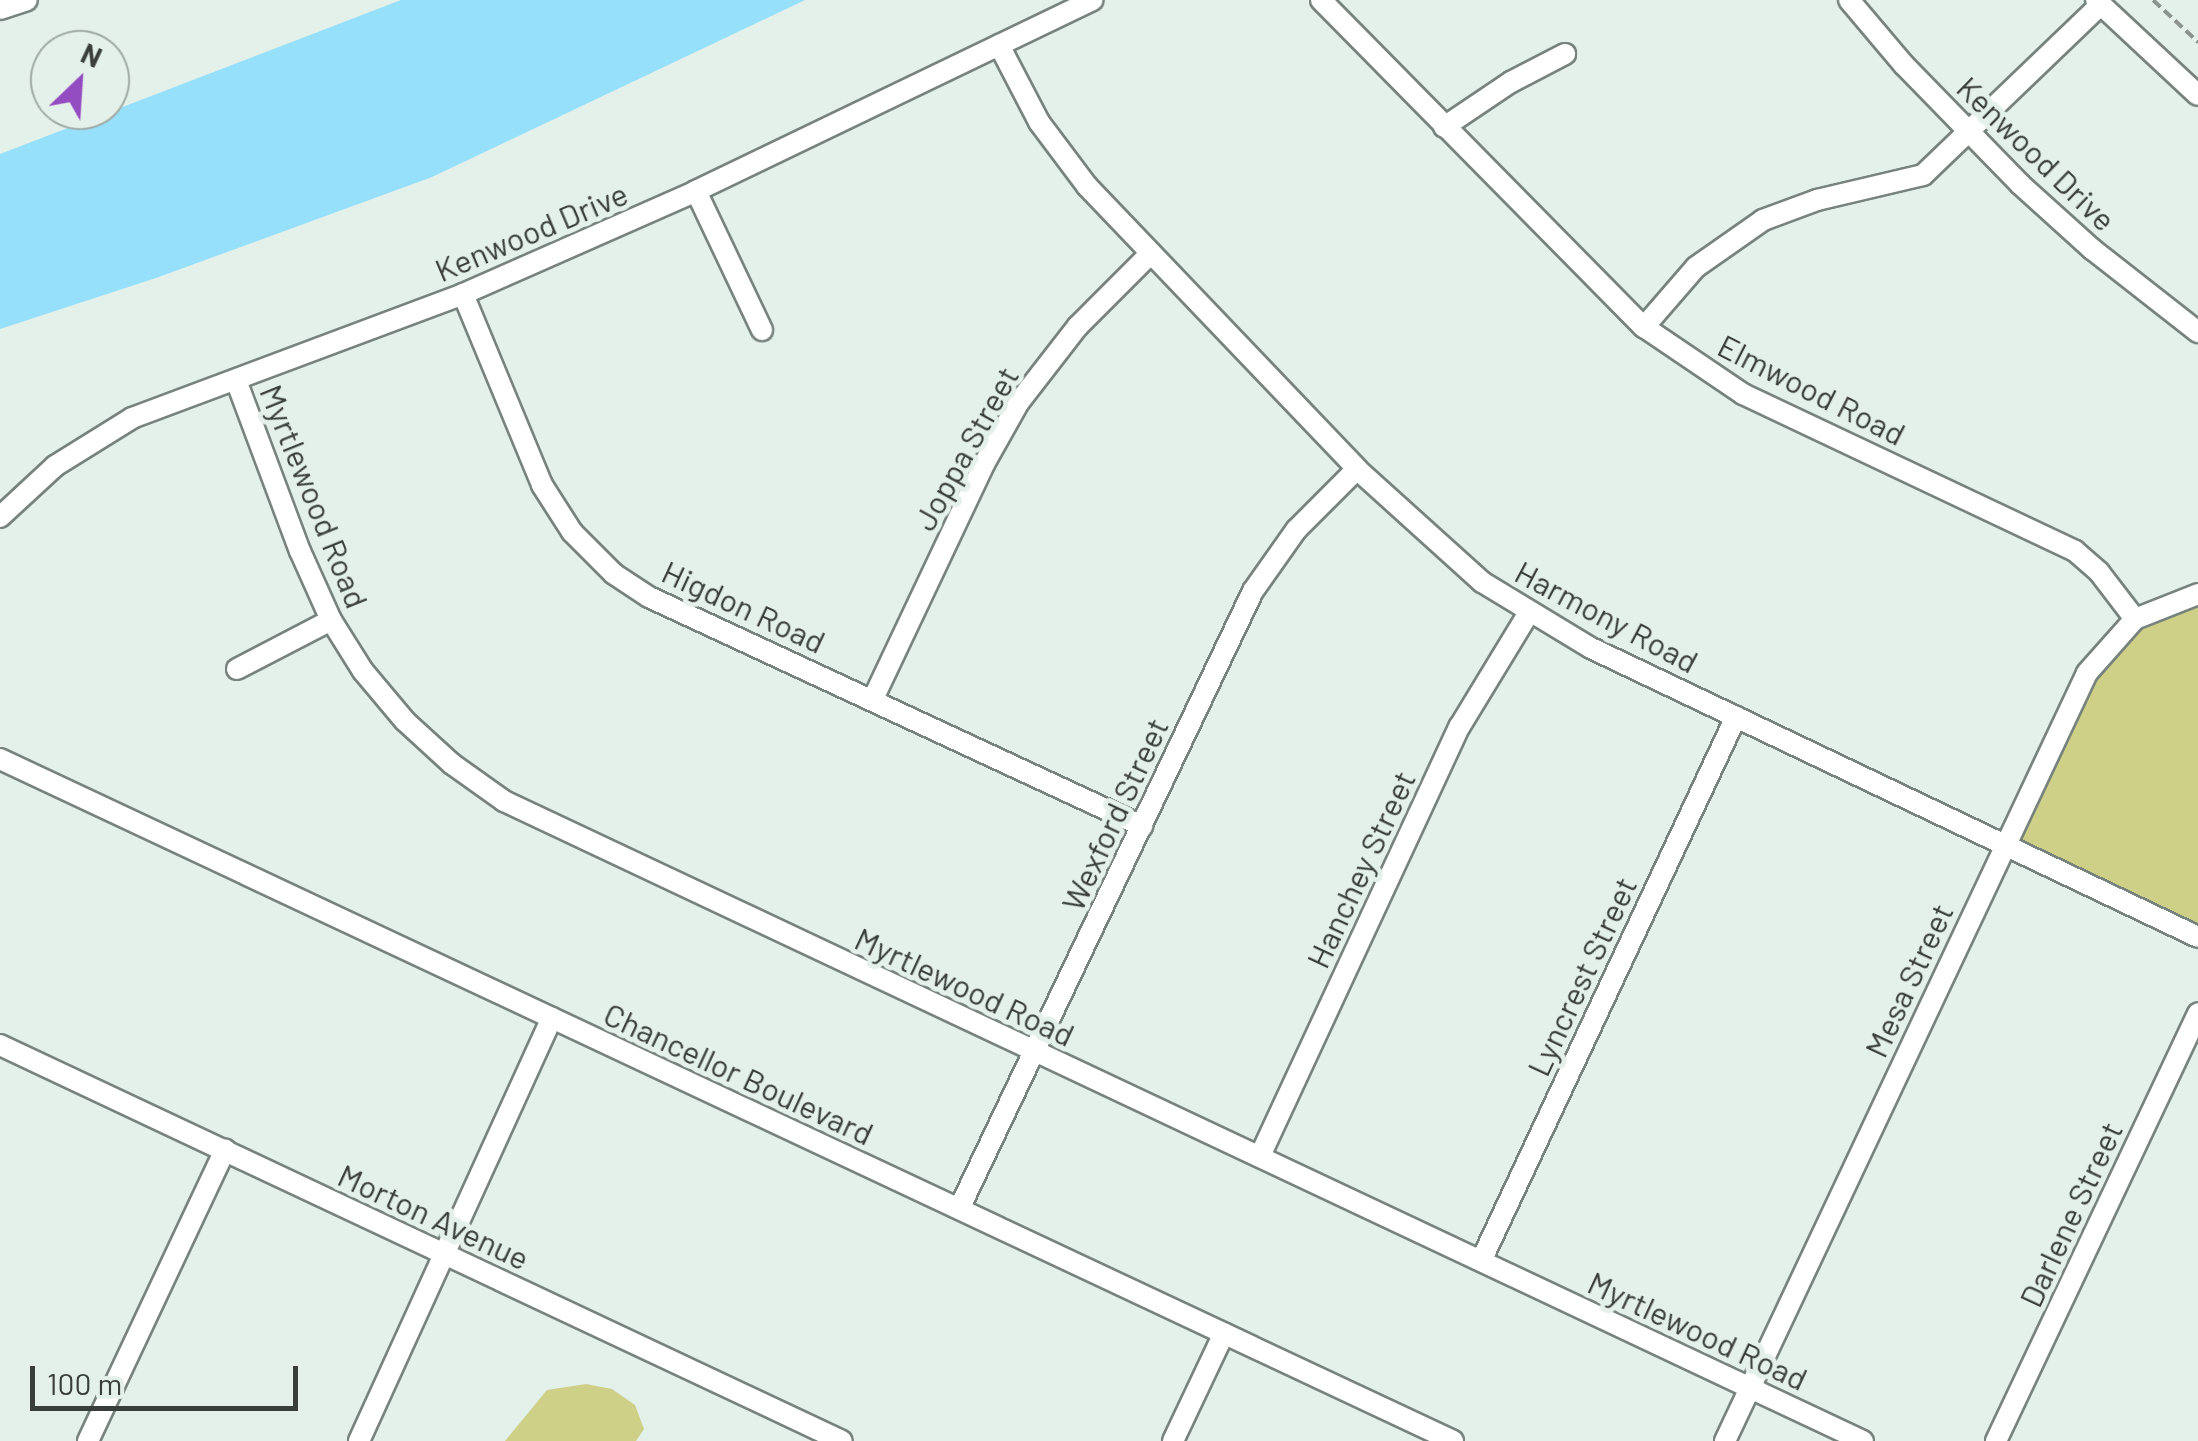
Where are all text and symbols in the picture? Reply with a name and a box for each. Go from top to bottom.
north arrow [30,30,130,130]
text: N [76,35,107,74]
street label: Kenwood Drive [1950,68,2124,238]
street label: Kenwood Drive [429,173,633,289]
street label: Elmwood Road [1712,325,1912,453]
street label: Joppa Street [904,359,1026,537]
street label: Myrtlewood Road [253,379,377,613]
street label: Higdon Road [656,552,832,660]
street label: Harmony Road [1509,552,1705,680]
street label: Wexford Street [1053,711,1175,917]
street label: Hanchey Street [1298,764,1422,974]
street label: Lyncrest Street [1518,870,1644,1082]
street label: Mesa Street [1856,897,1960,1063]
street label: Myrtlewood Road [849,918,1081,1054]
street label: Chancellor Boulevard [598,994,880,1152]
street label: Darlene Street [2010,1115,2130,1313]
street label: Morton Avenue [332,1155,536,1277]
street label: Myrtlewood Road [1582,1262,1814,1398]
scale bar [35,1346,302,1408]
text: 100 m [47,1365,122,1401]

